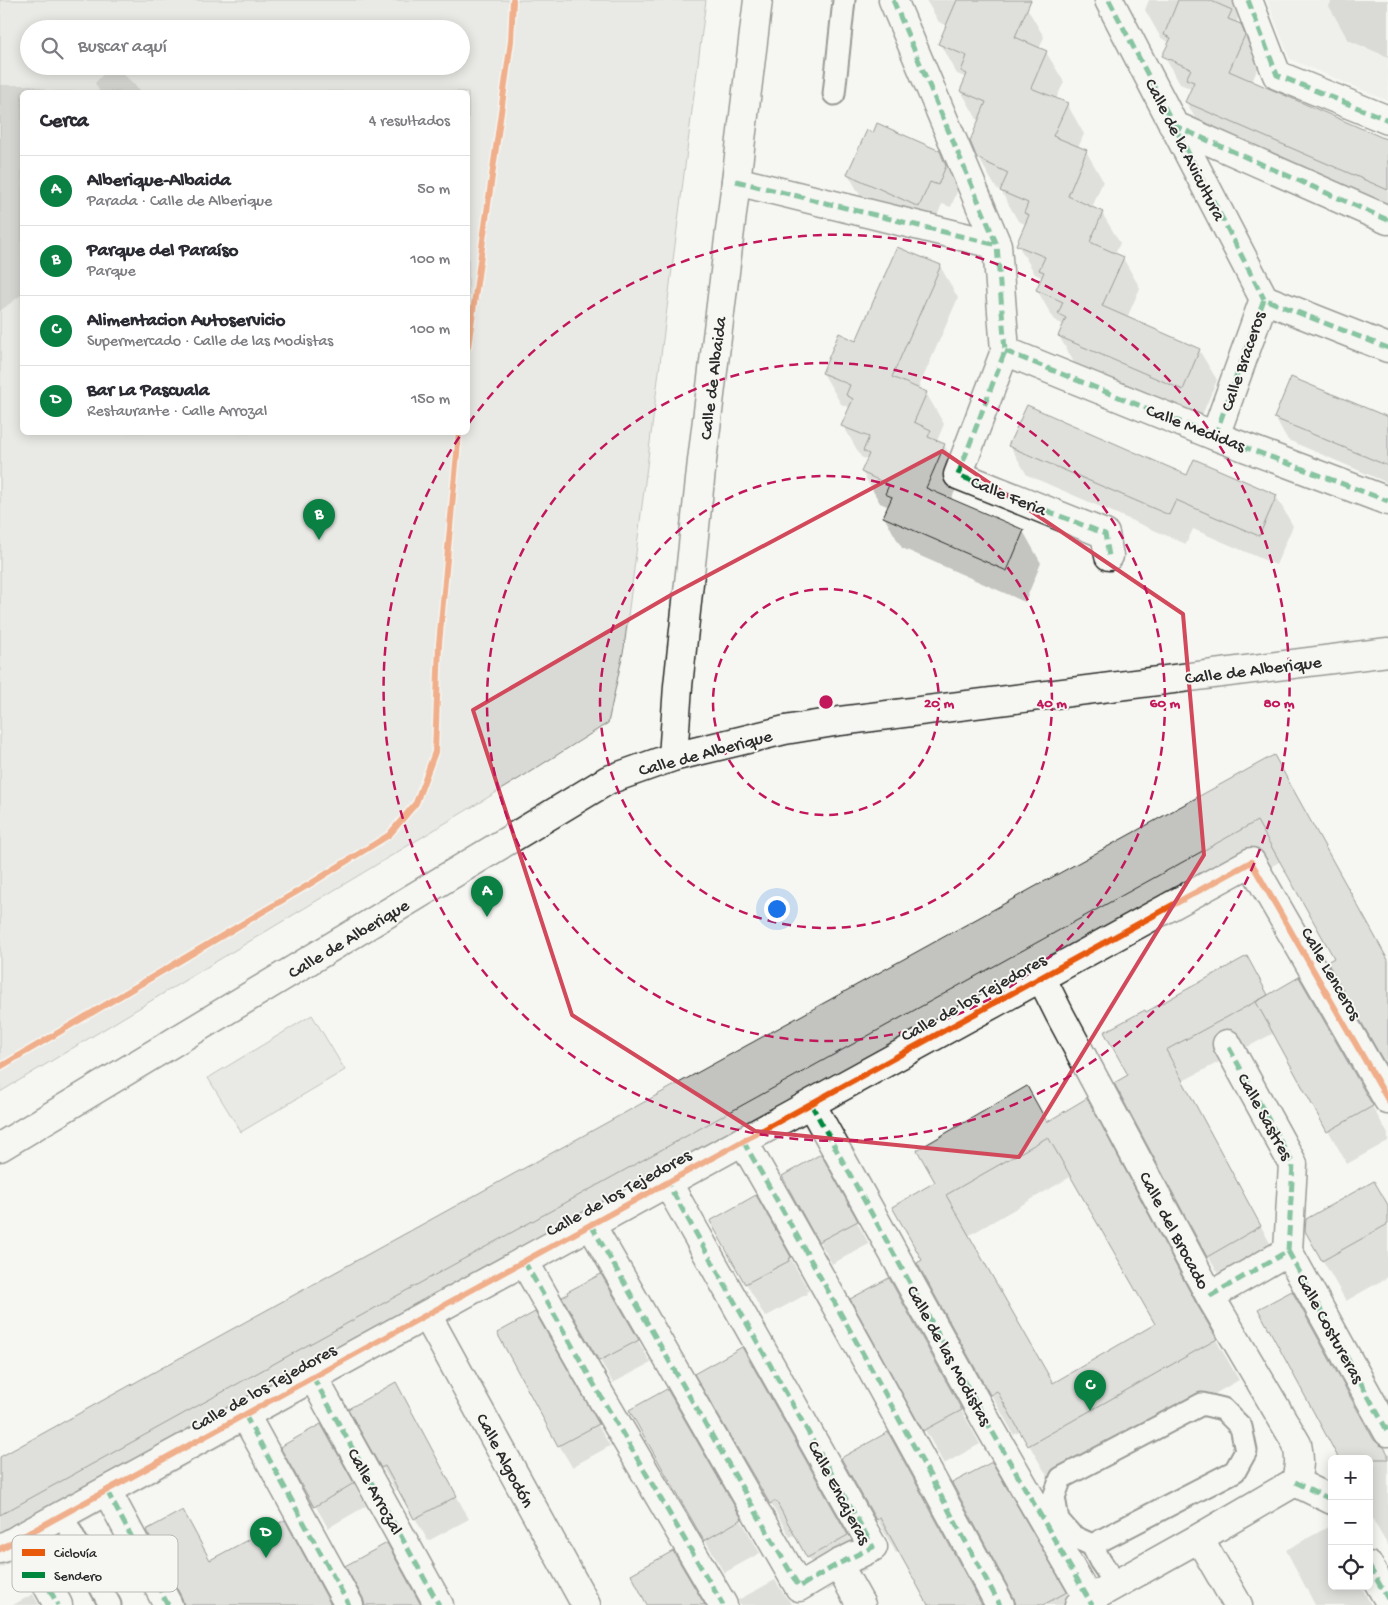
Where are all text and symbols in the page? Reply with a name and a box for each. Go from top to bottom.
search box [20,20,470,75]
icon: search [38,34,66,62]
text: Buscar aquí [78,36,167,59]
street label: Calle de la Avicultura [1139,76,1229,226]
text: Cerca [40,110,88,135]
text: 4 resultados [369,113,450,132]
text: Alberique-Albaida [87,170,231,193]
text: A [51,181,61,200]
text: 50 m [417,181,450,200]
text: Parada · Calle de Alberique [87,193,272,212]
text: Parque del Paraíso [87,240,238,263]
text: B [52,251,60,270]
text: 100 m [410,251,450,270]
text: Parque [87,263,136,282]
street label: Calle Braceros [1217,308,1272,415]
text: Alimentacion Autoservicio [87,310,285,333]
street label: Calle de Albaida [697,315,733,441]
text: C [52,321,60,340]
text: 100 m [410,321,450,340]
text: Supermercado · Calle de las Modistas [87,333,333,352]
text: Bar La Pascuala [87,380,209,403]
text: D [51,391,61,410]
text: 150 m [411,391,450,410]
street label: Calle Medidas [1143,401,1249,458]
text: Restaurante · Calle Arrozal [87,403,267,422]
street label: Calle Feria [967,473,1050,522]
pin: B [303,499,335,540]
street label: Calle de Alberique [1184,653,1324,690]
centre of rings [817,693,835,711]
text: 20 m [924,695,954,713]
text: 40 m [1036,695,1067,713]
text: 60 m [1150,695,1181,713]
text: 80 m [1264,695,1295,713]
street label: Calle de Alberique [637,726,775,782]
pin: A [471,876,503,917]
street label: Calle de Alberique [285,895,414,985]
your location [764,896,790,922]
street label: Calle Lenceros [1295,924,1365,1025]
street label: Calle de los Tejedores [898,950,1052,1048]
street label: Calle Sastres [1231,1070,1297,1165]
street label: Calle de los Tejedores [543,1145,697,1243]
street label: Calle del Brocado [1133,1169,1213,1294]
street label: Calle Costureras [1290,1271,1368,1389]
street label: Calle de las Modistas [901,1282,996,1431]
street label: Calle de los Tejedores [188,1340,342,1438]
pin: C [1074,1370,1106,1411]
street label: Calle Algodón [470,1410,538,1512]
street label: Calle Encajeras [802,1438,875,1550]
street label: Calle Arrozal [341,1445,406,1539]
map controls [1328,1455,1373,1590]
button: + [1328,1455,1373,1500]
button: − [1328,1500,1373,1545]
pin: D [250,1517,282,1558]
legend [12,1535,178,1592]
button: locate [1328,1545,1373,1590]
text: Ciclovía [54,1546,98,1563]
text: Sendero [54,1569,102,1586]

